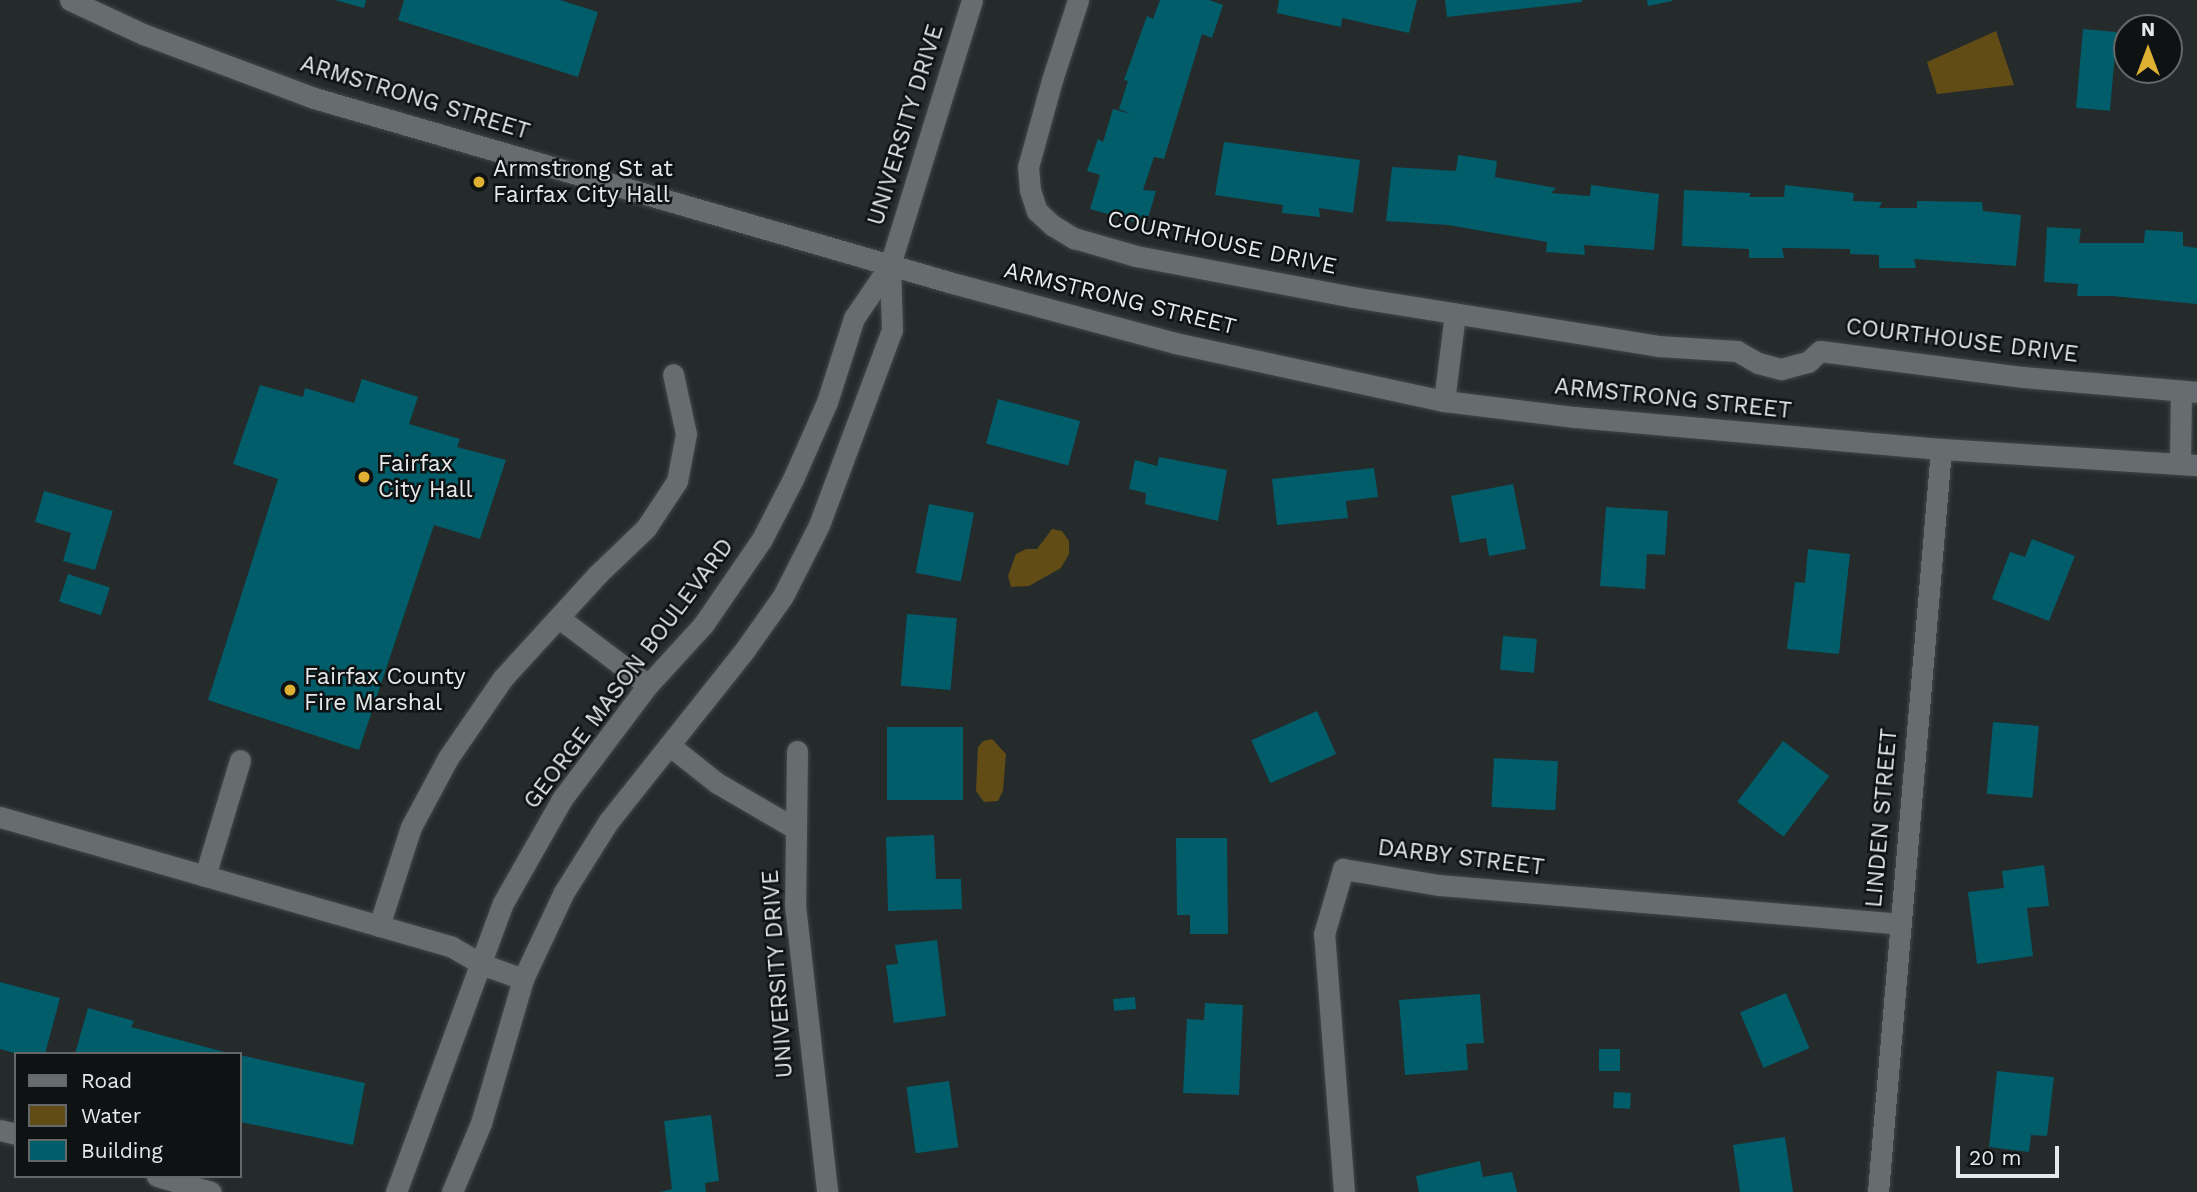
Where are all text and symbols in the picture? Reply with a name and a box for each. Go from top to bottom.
north arrow [2113,14,2183,84]
text: N [2141,18,2155,41]
street label: UNIVERSITY DRIVE [862,21,950,229]
street label: ARMSTRONG STREET [297,50,533,146]
place label: Armstrong St at Fairfax City Hall [493,155,673,209]
marker: Armstrong St at Fairfax City Hall [471,174,487,190]
street label: COURTHOUSE DRIVE [1105,205,1339,281]
street label: ARMSTRONG STREET [1001,257,1239,341]
street label: COURTHOUSE DRIVE [1844,313,2080,369]
street label: ARMSTRONG STREET [1553,373,1793,425]
place label: Fairfax City Hall [378,450,473,504]
marker: Fairfax City Hall [356,469,372,485]
street label: GEORGE MASON BOULEVARD [518,533,740,815]
place label: Fairfax County Fire Marshal [304,663,466,717]
marker: Fairfax County Fire Marshal [282,682,298,698]
street label: LINDEN STREET [1860,727,1904,909]
street label: DARBY STREET [1376,834,1546,882]
street label: UNIVERSITY DRIVE [757,869,799,1079]
legend [14,1052,242,1178]
text: Road [81,1068,132,1093]
text: Water [81,1103,141,1128]
scale bar [1959,1132,2062,1176]
text: Building [81,1138,163,1163]
text: 20 m [1969,1145,2021,1170]

